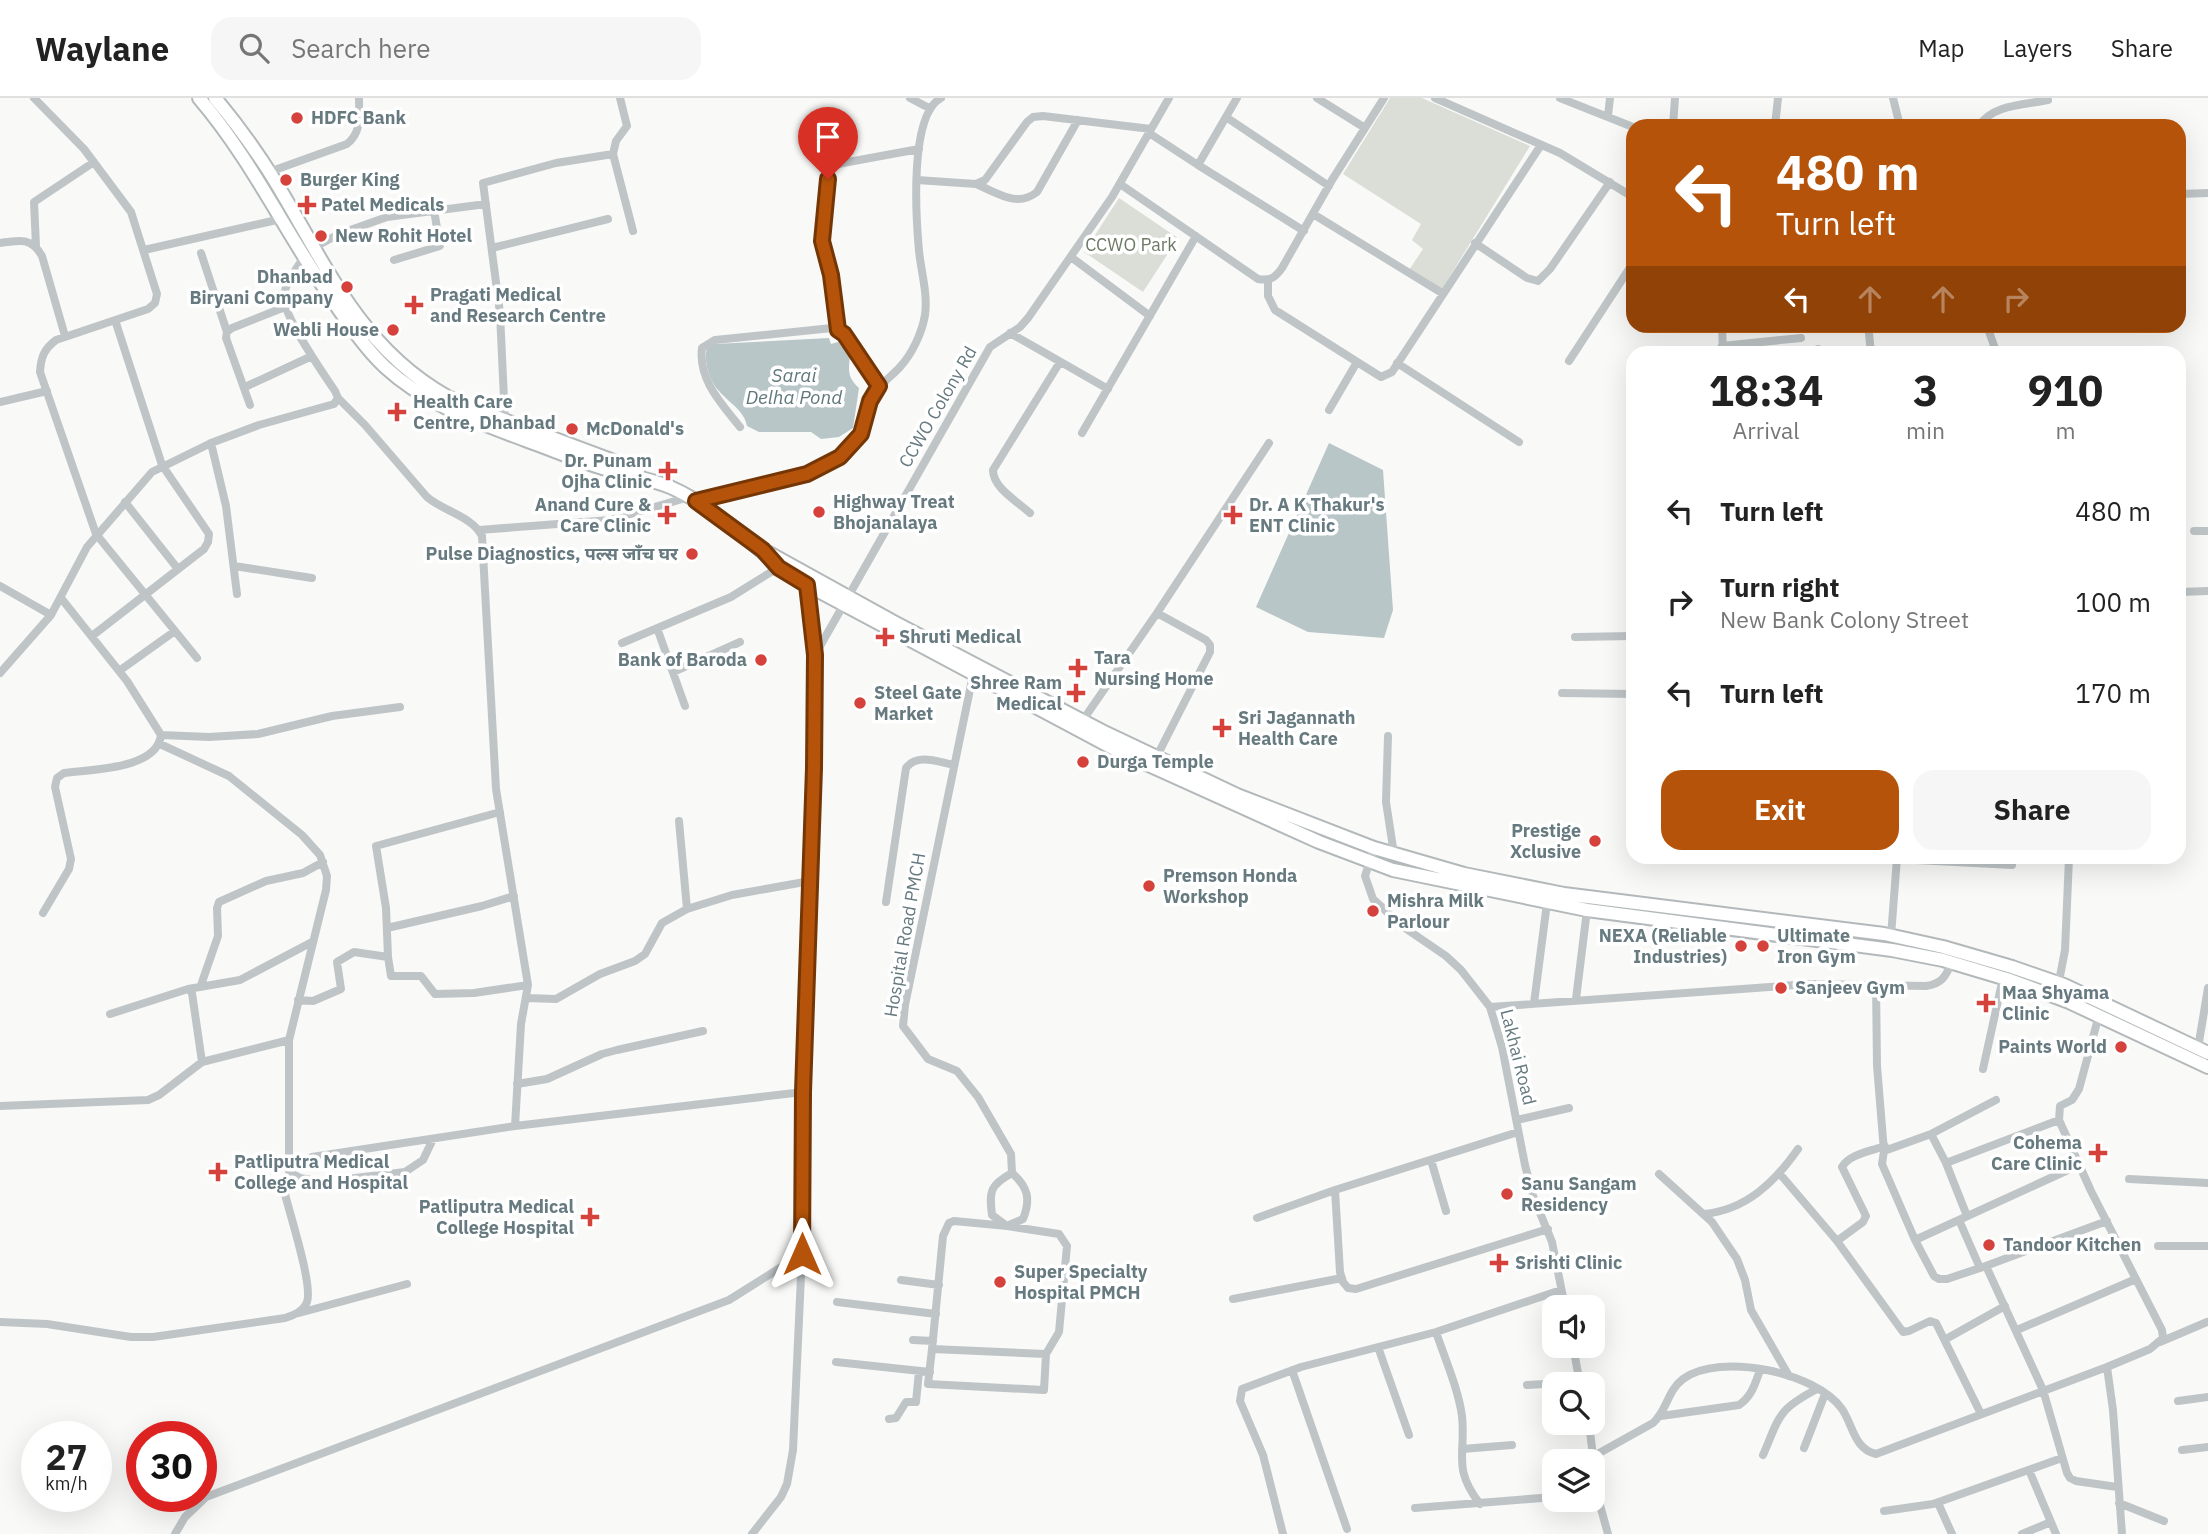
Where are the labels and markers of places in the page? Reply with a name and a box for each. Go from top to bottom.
place label: HDFC Bank [311,106,407,129]
pin [798,107,858,179]
marker: HDFC Bank [289,110,305,126]
place label: Burger King [300,168,400,191]
marker: Burger King [278,172,294,188]
place label: Patel Medicals [321,193,444,216]
marker: Patel Medicals [299,197,315,213]
place label: New Rohit Hotel [335,224,472,247]
marker: New Rohit Hotel [313,228,329,244]
place label: Dhanbad Biryani Company [189,265,333,309]
marker: Dhanbad Biryani Company [339,279,355,295]
place label: Pragati Medical and Research Centre [430,283,606,327]
marker: Pragati Medical and Research Centre [404,295,424,315]
place label: Webli House [273,318,379,341]
marker: Webli House [385,322,401,338]
place label: Health Care Centre, Dhanbad [413,390,556,434]
marker: Health Care Centre, Dhanbad [387,402,407,422]
place label: McDonald's [586,417,684,440]
marker: McDonald's [564,421,580,437]
place label: Dr. Punam Ojha Clinic [561,449,652,493]
marker: Dr. Punam Ojha Clinic [658,461,678,481]
place label: Highway Treat Bhojanalaya [833,490,955,534]
place label: Anand Cure & Care Clinic [535,493,651,537]
place label: Dr. A K Thakur's ENT Clinic [1249,493,1385,537]
marker: Highway Treat Bhojanalaya [811,504,827,520]
marker: Anand Cure & Care Clinic [657,505,677,525]
marker: Dr. A K Thakur's ENT Clinic [1223,505,1243,525]
place label: Pulse Diagnostics, पल्स जाँच घर [426,542,679,565]
marker: Pulse Diagnostics, पल्स जाँच घर [684,546,700,562]
place label: Shruti Medical [899,625,1022,648]
marker: Shruti Medical [877,629,893,645]
place label: Tara Nursing Home [1094,646,1214,690]
place label: Bank of Baroda [618,648,747,671]
marker: Bank of Baroda [753,652,769,668]
marker: Tara Nursing Home [1068,658,1088,678]
place label: Shree Ram Medical [970,671,1063,715]
place label: Steel Gate Market [874,681,962,725]
marker: Shree Ram Medical [1068,685,1084,701]
marker: Steel Gate Market [852,695,868,711]
place label: Sri Jagannath Health Care [1238,706,1356,750]
marker: Sri Jagannath Health Care [1212,718,1232,738]
place label: Durga Temple [1097,750,1214,773]
marker: Durga Temple [1075,754,1091,770]
place label: Prestige Xclusive [1510,819,1581,863]
marker: Prestige Xclusive [1587,833,1603,849]
place label: Premson Honda Workshop [1163,864,1297,908]
marker: Premson Honda Workshop [1141,878,1157,894]
place label: Mishra Milk Parlour [1387,889,1485,933]
marker: Mishra Milk Parlour [1365,903,1381,919]
place label: NEXA (Reliable Industries) [1599,924,1727,968]
place label: Ultimate Iron Gym [1777,924,1856,968]
marker: NEXA (Reliable Industries) [1733,938,1749,954]
marker: Ultimate Iron Gym [1755,938,1771,954]
place label: Sanjeev Gym [1795,976,1905,999]
marker: Sanjeev Gym [1773,980,1789,996]
place label: Maa Shyama Clinic [2002,981,2109,1025]
marker: Maa Shyama Clinic [1976,993,1996,1013]
place label: Paints World [1998,1035,2107,1058]
marker: Paints World [2113,1039,2129,1055]
place label: Cohema Care Clinic [1991,1131,2082,1175]
marker: Cohema Care Clinic [2088,1143,2108,1163]
place label: Patliputra Medical College and Hospital [234,1150,409,1194]
marker: Patliputra Medical College and Hospital [208,1162,228,1182]
place label: Sanu Sangam Residency [1521,1172,1637,1216]
marker: Sanu Sangam Residency [1499,1186,1515,1202]
place label: Patliputra Medical College Hospital [419,1195,575,1239]
marker: Patliputra Medical College Hospital [580,1207,600,1227]
place label: Tandoor Kitchen [2003,1233,2141,1256]
marker: Tandoor Kitchen [1981,1237,1997,1253]
place label: Srishti Clinic [1515,1251,1622,1274]
marker: Srishti Clinic [1489,1253,1509,1273]
place label: Super Specialty Hospital PMCH [1014,1260,1148,1304]
marker: Super Specialty Hospital PMCH [992,1274,1008,1290]

